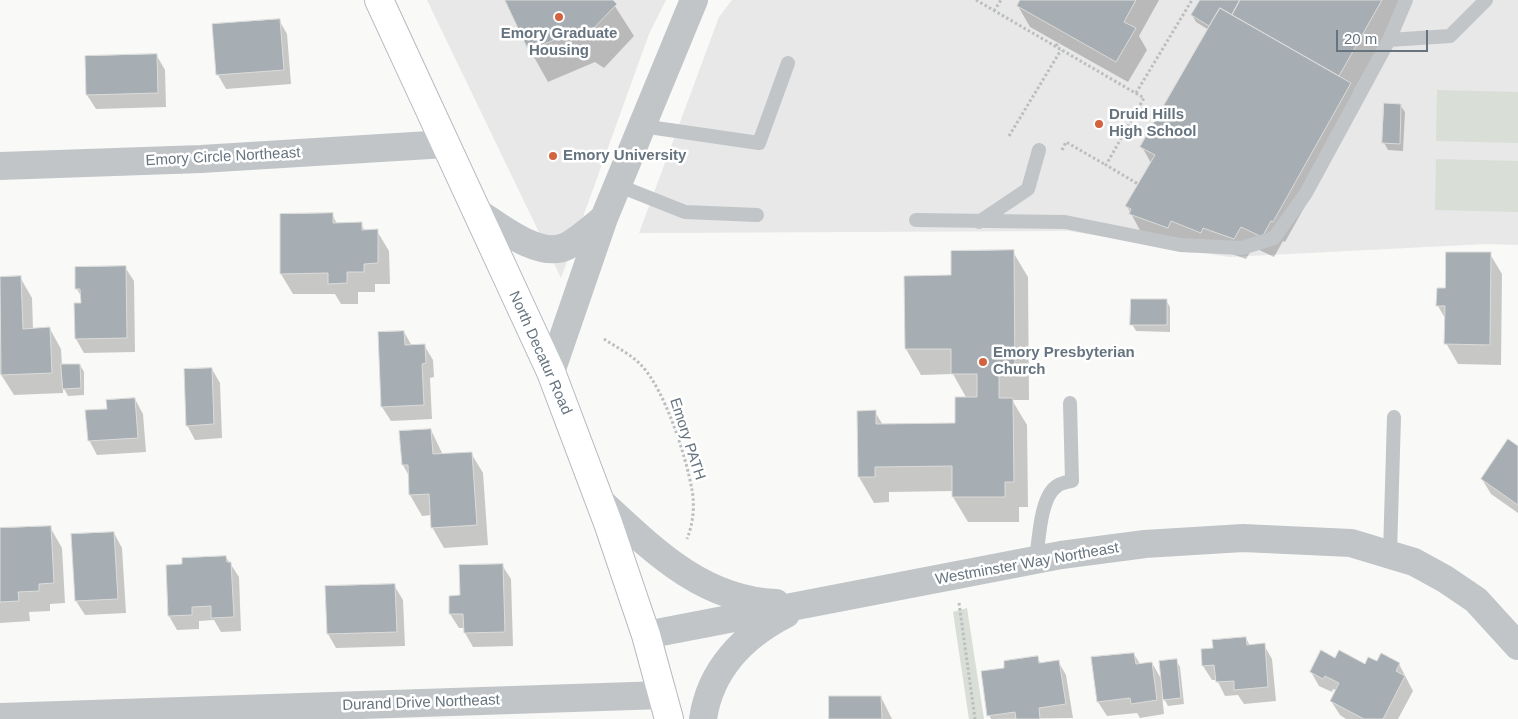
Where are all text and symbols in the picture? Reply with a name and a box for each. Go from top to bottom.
marker: Emory Graduate Housing [553,11,565,23]
scale bar [1338,20,1430,52]
place label: Emory Graduate Housing [501,25,617,60]
text: 20 m [1344,30,1377,47]
place label: Druid Hills High School [1109,106,1196,141]
marker: Druid Hills High School [1093,118,1105,130]
street label: Emory Circle Northeast [145,144,301,170]
place label: Emory University [563,147,686,165]
marker: Emory University [547,150,559,162]
street label: North Decatur Road [505,288,575,418]
place label: Emory Presbyterian Church [993,344,1135,379]
marker: Emory Presbyterian Church [977,356,989,368]
street label: Emory PATH [665,396,709,482]
street label: Westminster Way Northeast [934,539,1120,589]
street label: Durand Drive Northeast [342,691,500,715]

